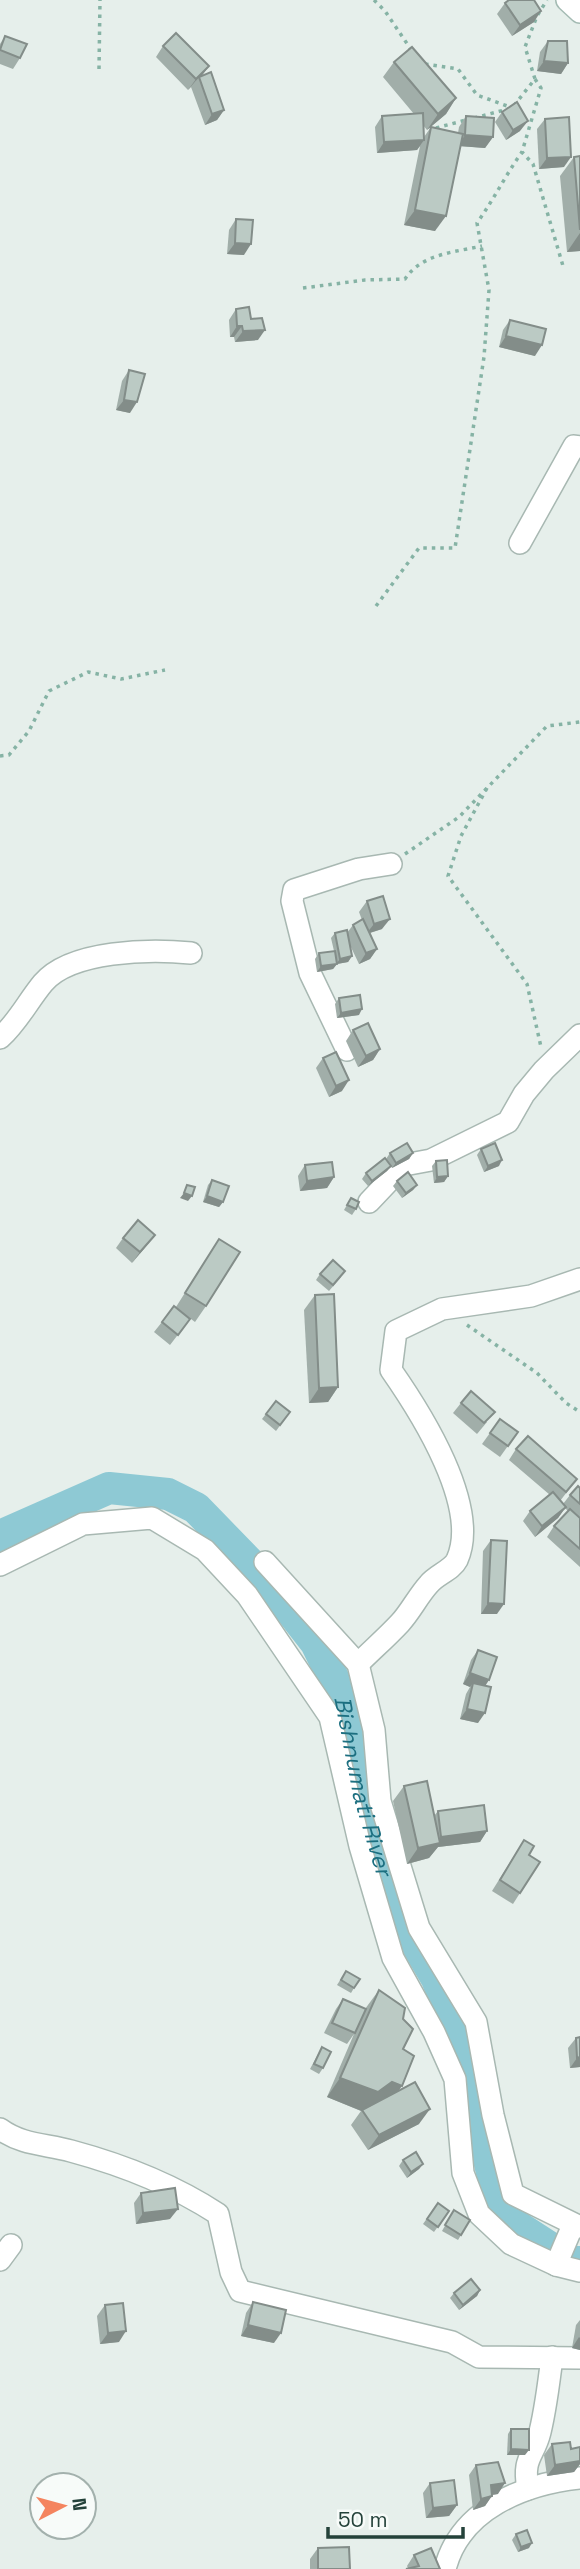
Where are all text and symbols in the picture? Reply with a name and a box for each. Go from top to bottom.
water label: Bishnumati River [327,1694,400,1882]
north arrow [28,2471,98,2541]
scale bar [328,2496,463,2540]
text: N [66,2497,93,2512]
text: 50 m [338,2506,388,2533]

